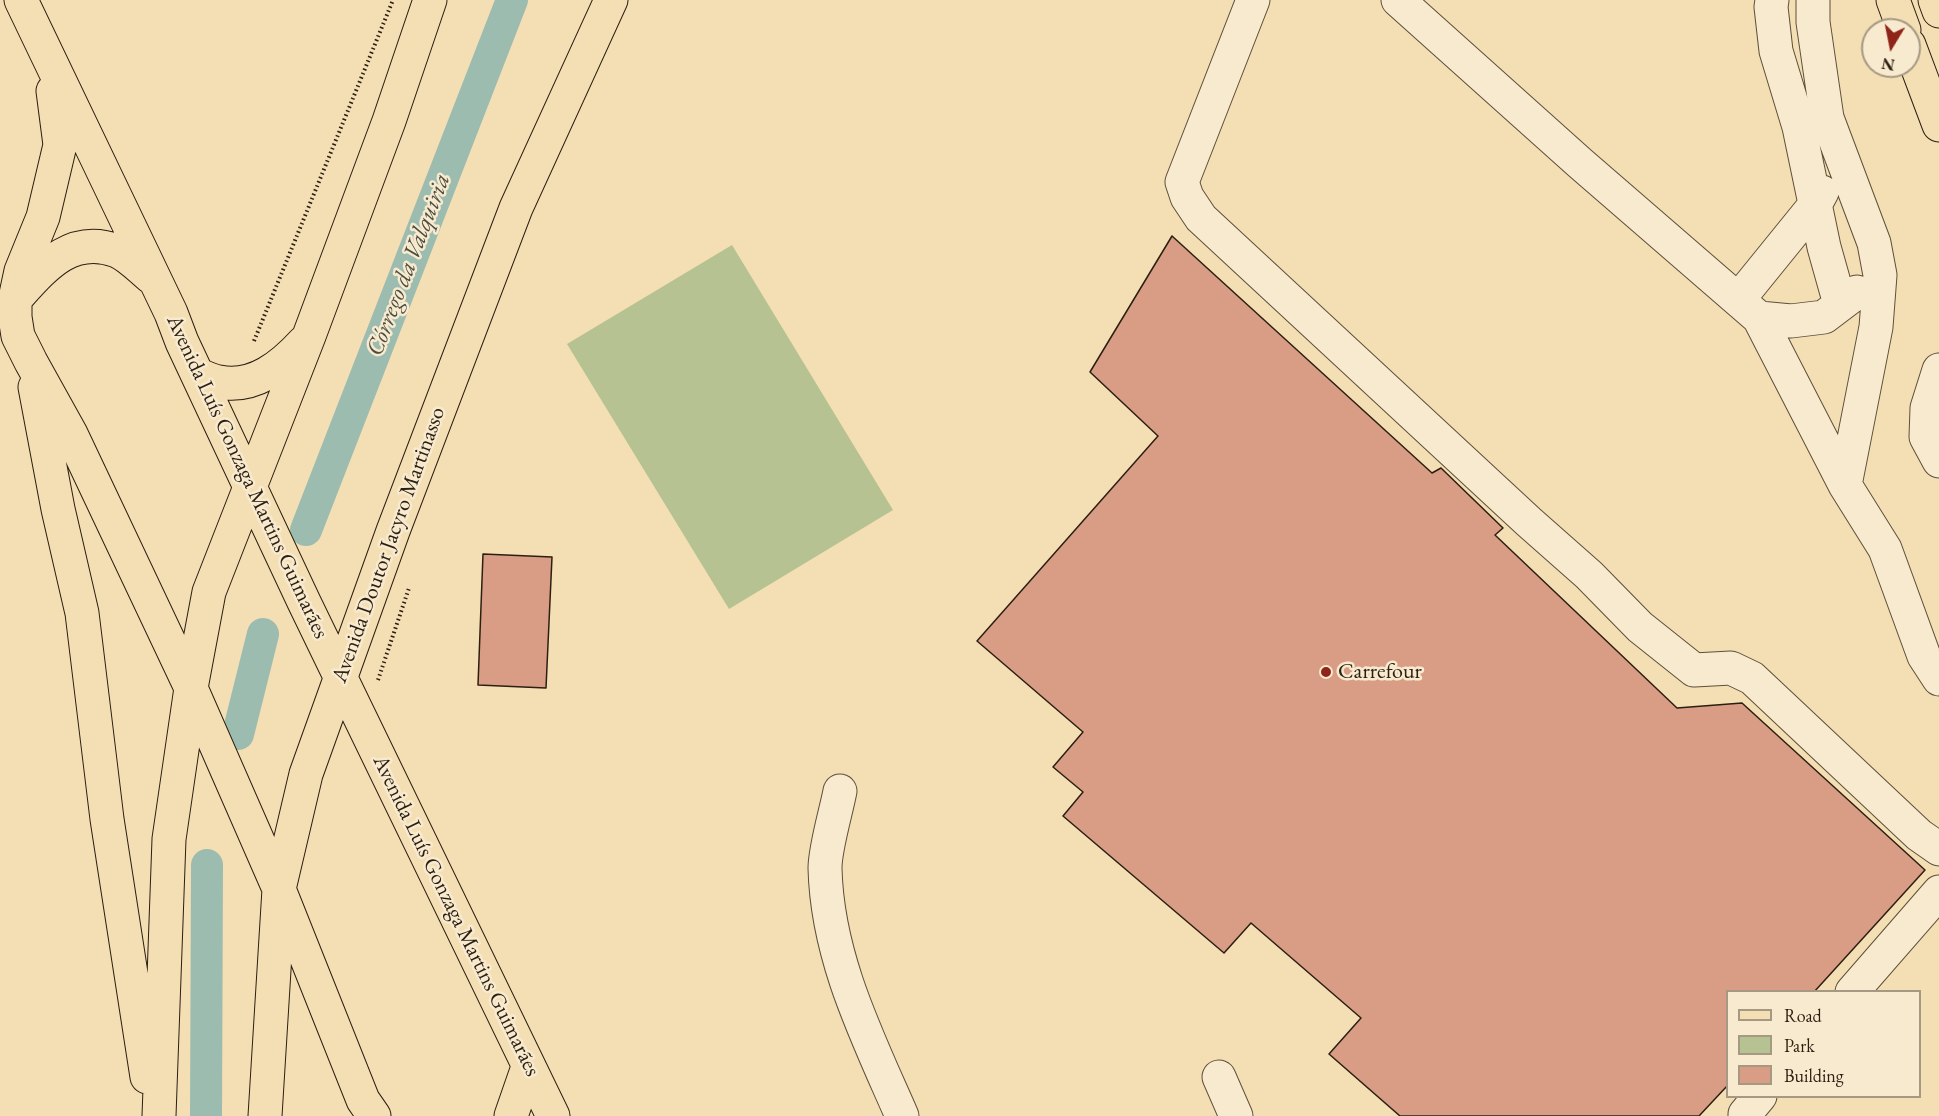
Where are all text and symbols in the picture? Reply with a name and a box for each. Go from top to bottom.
north arrow [1861,18,1921,78]
text: N [1880,53,1896,76]
water label: Córrego da Valquiria [361,170,457,360]
street label: Avenida Luís Gonzaga Martins Guimarães [160,311,334,643]
street label: Avenida Doutor Jacyro Martinasso [327,403,451,687]
place label: Carrefour [1338,659,1422,685]
marker: Carrefour [1319,665,1333,679]
street label: Avenida Luís Gonzaga Martins Guimarães [367,751,545,1081]
legend [1726,990,1921,1098]
text: Road [1784,1004,1822,1027]
text: Park [1784,1034,1815,1057]
text: Building [1784,1064,1844,1087]

